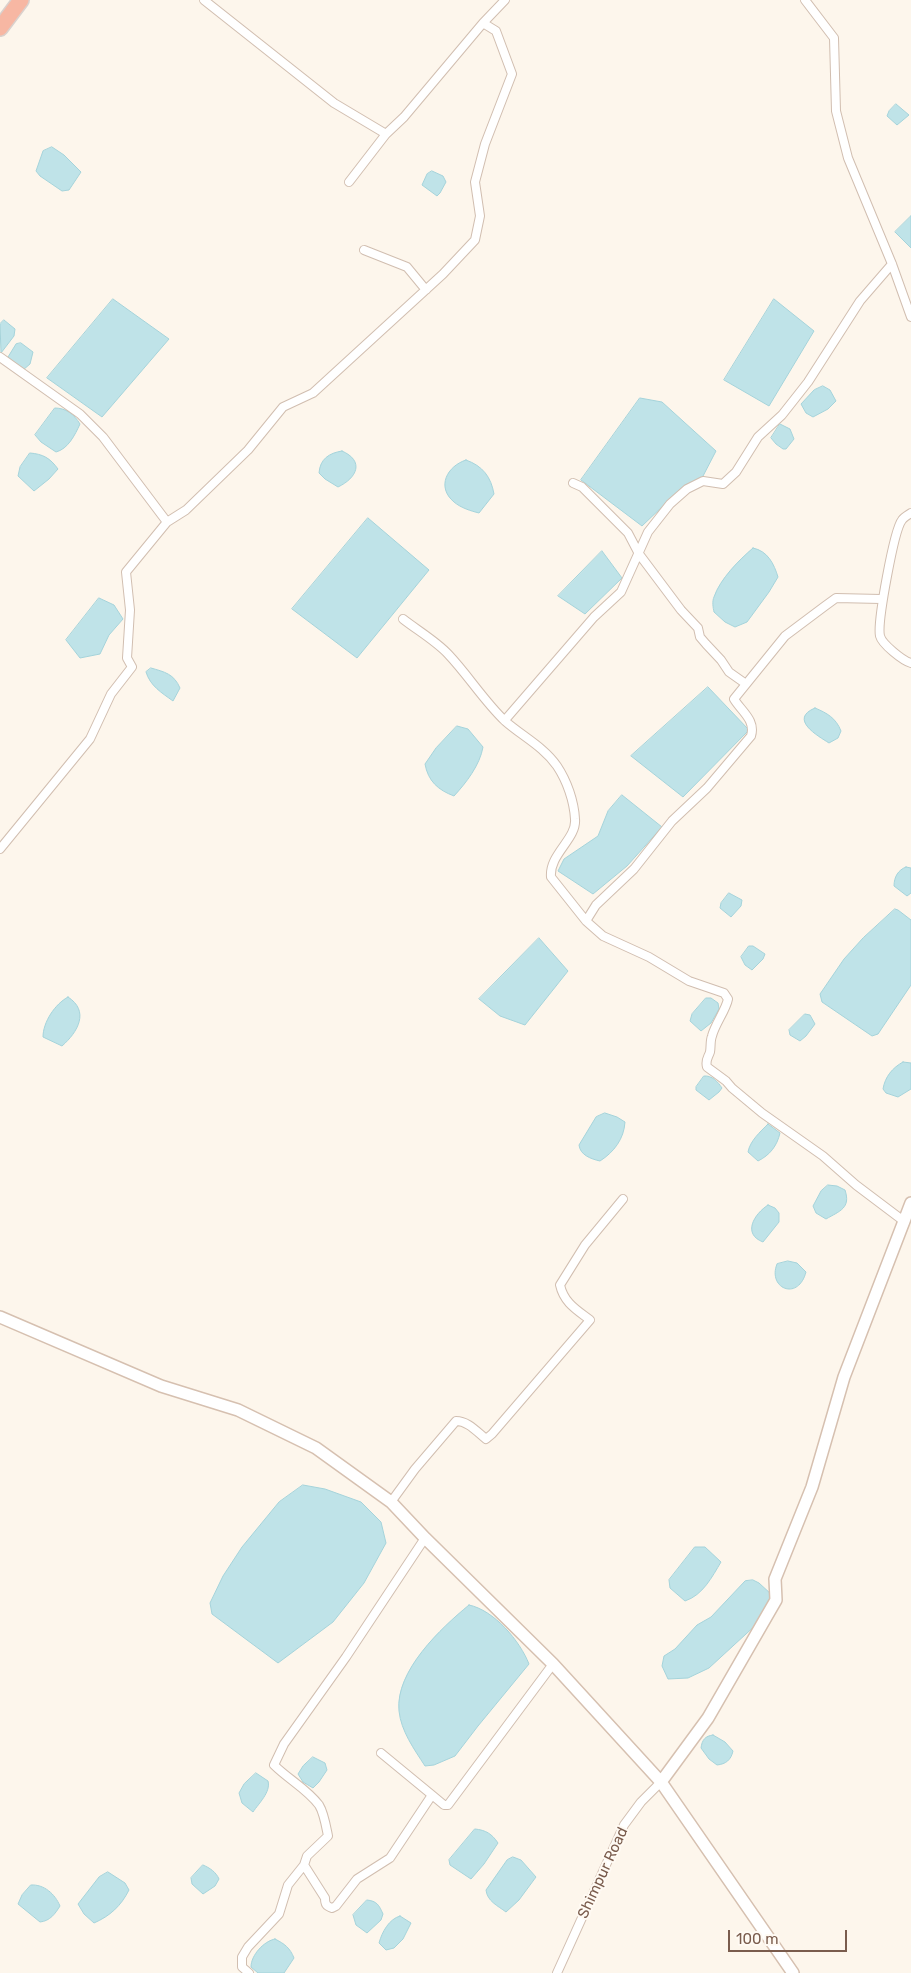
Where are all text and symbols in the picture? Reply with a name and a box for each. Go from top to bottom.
street label: Shimpur Road [574,1825,632,1921]
scale bar [731,1920,850,1952]
text: 100 m [736,1930,778,1948]

